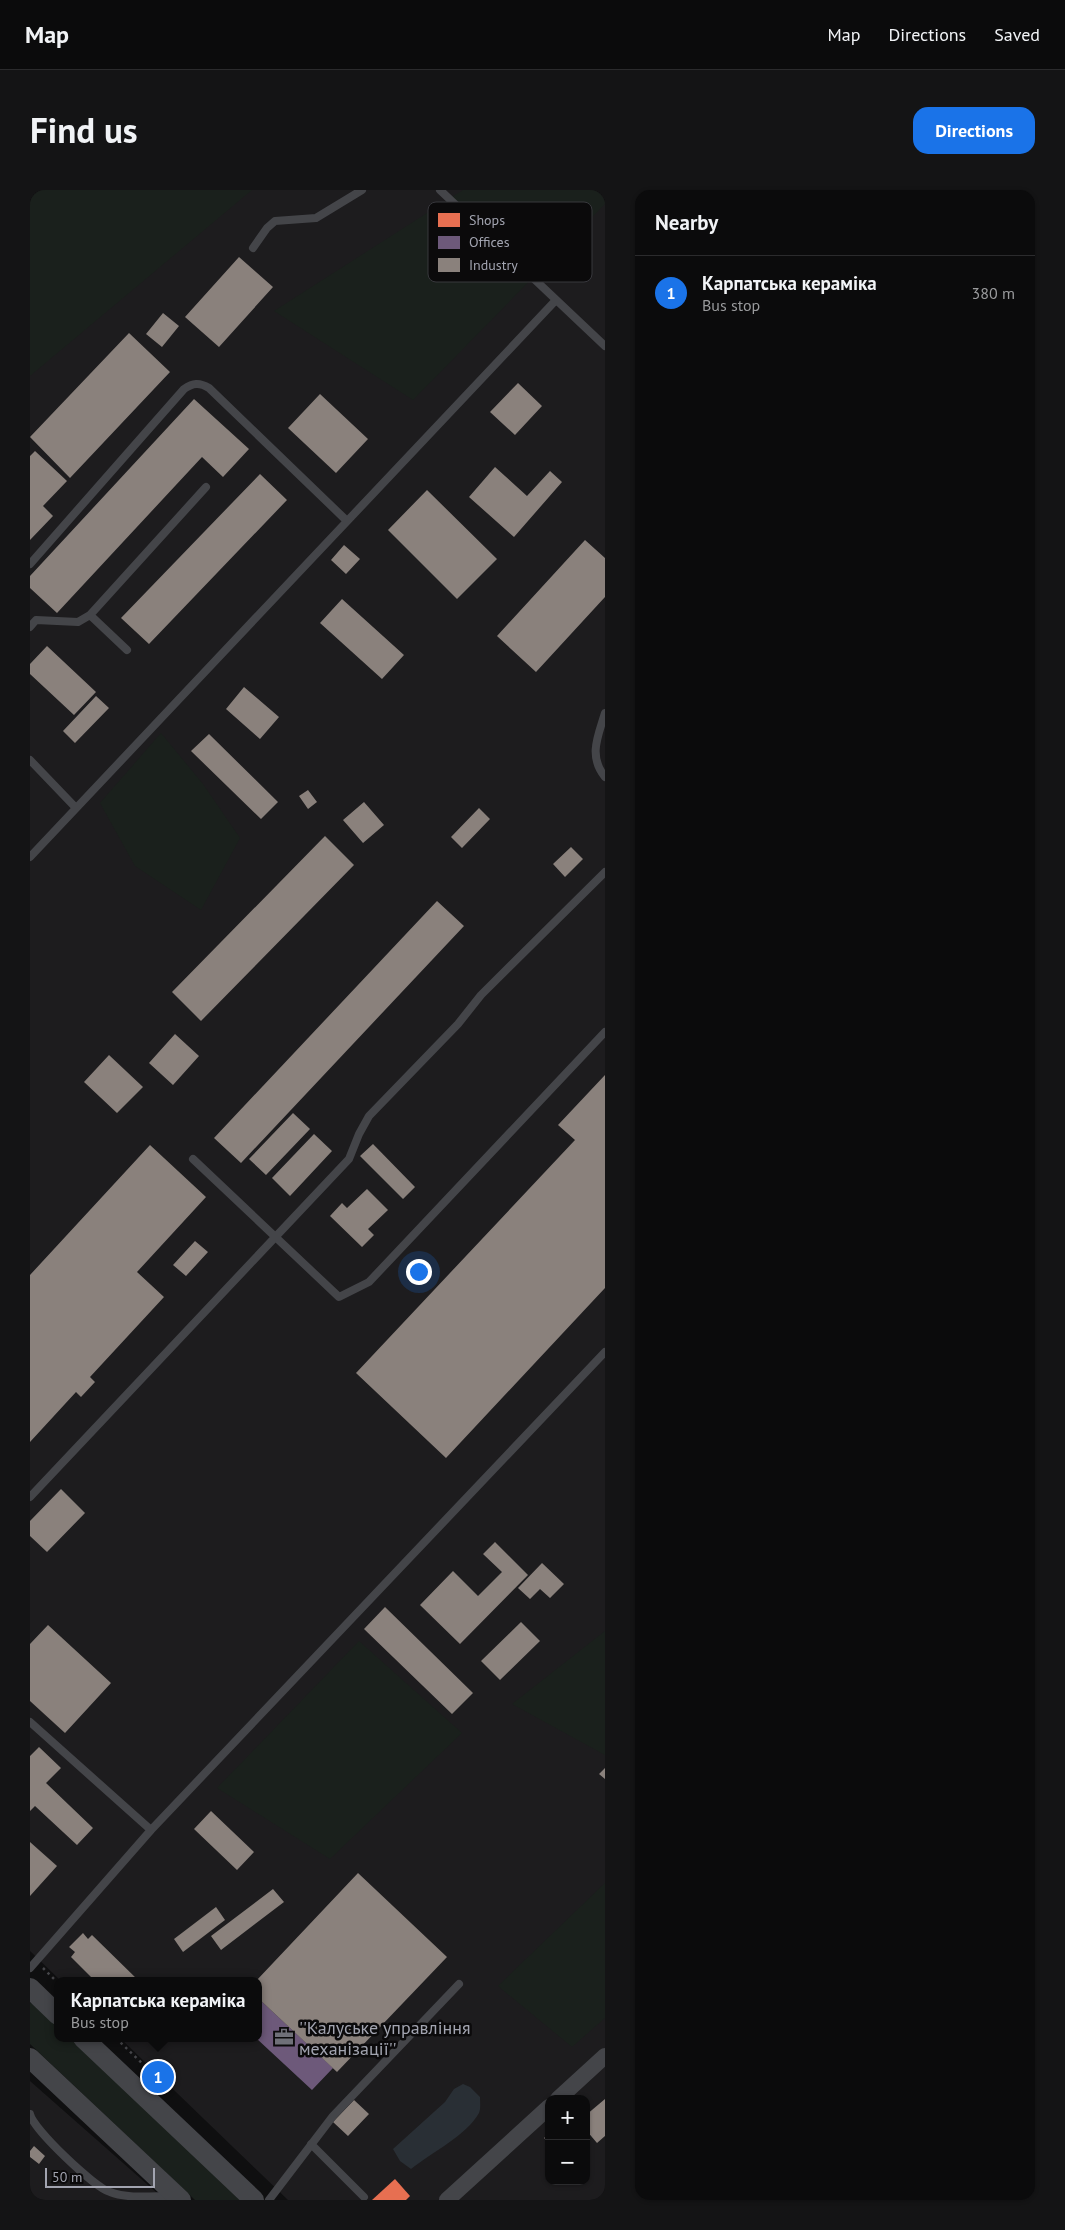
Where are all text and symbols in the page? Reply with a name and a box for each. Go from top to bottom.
text: Map [25,19,69,50]
text: Map [828,23,860,46]
text: Directions [888,23,966,46]
text: Saved [994,23,1040,46]
text: Find us [30,107,138,153]
button: Directions [913,107,1035,154]
legend [428,202,592,282]
text: Nearby [655,209,718,236]
text: Shops [469,211,505,229]
text: Offices [469,233,510,251]
text: Industry [469,256,518,274]
text: Карпатська кераміка [702,271,877,295]
text: 1 [666,283,676,303]
text: 380 m [972,283,1015,303]
text: Bus stop [702,295,760,315]
your location [406,1259,432,1285]
popup [54,1977,262,2042]
text: Карпатська кераміка [71,1988,245,2012]
text: Bus stop [71,2012,129,2032]
place label: ''Калуське управління механізації'' [299,2016,470,2060]
office icon: ''Калуське управління механізації'' [273,2026,295,2048]
pin: 1 [142,2058,174,2096]
map controls [545,2095,590,2185]
button: + [545,2095,590,2140]
button: − [545,2140,590,2185]
scale bar [45,2165,155,2188]
text: 50 m [52,2168,82,2186]

